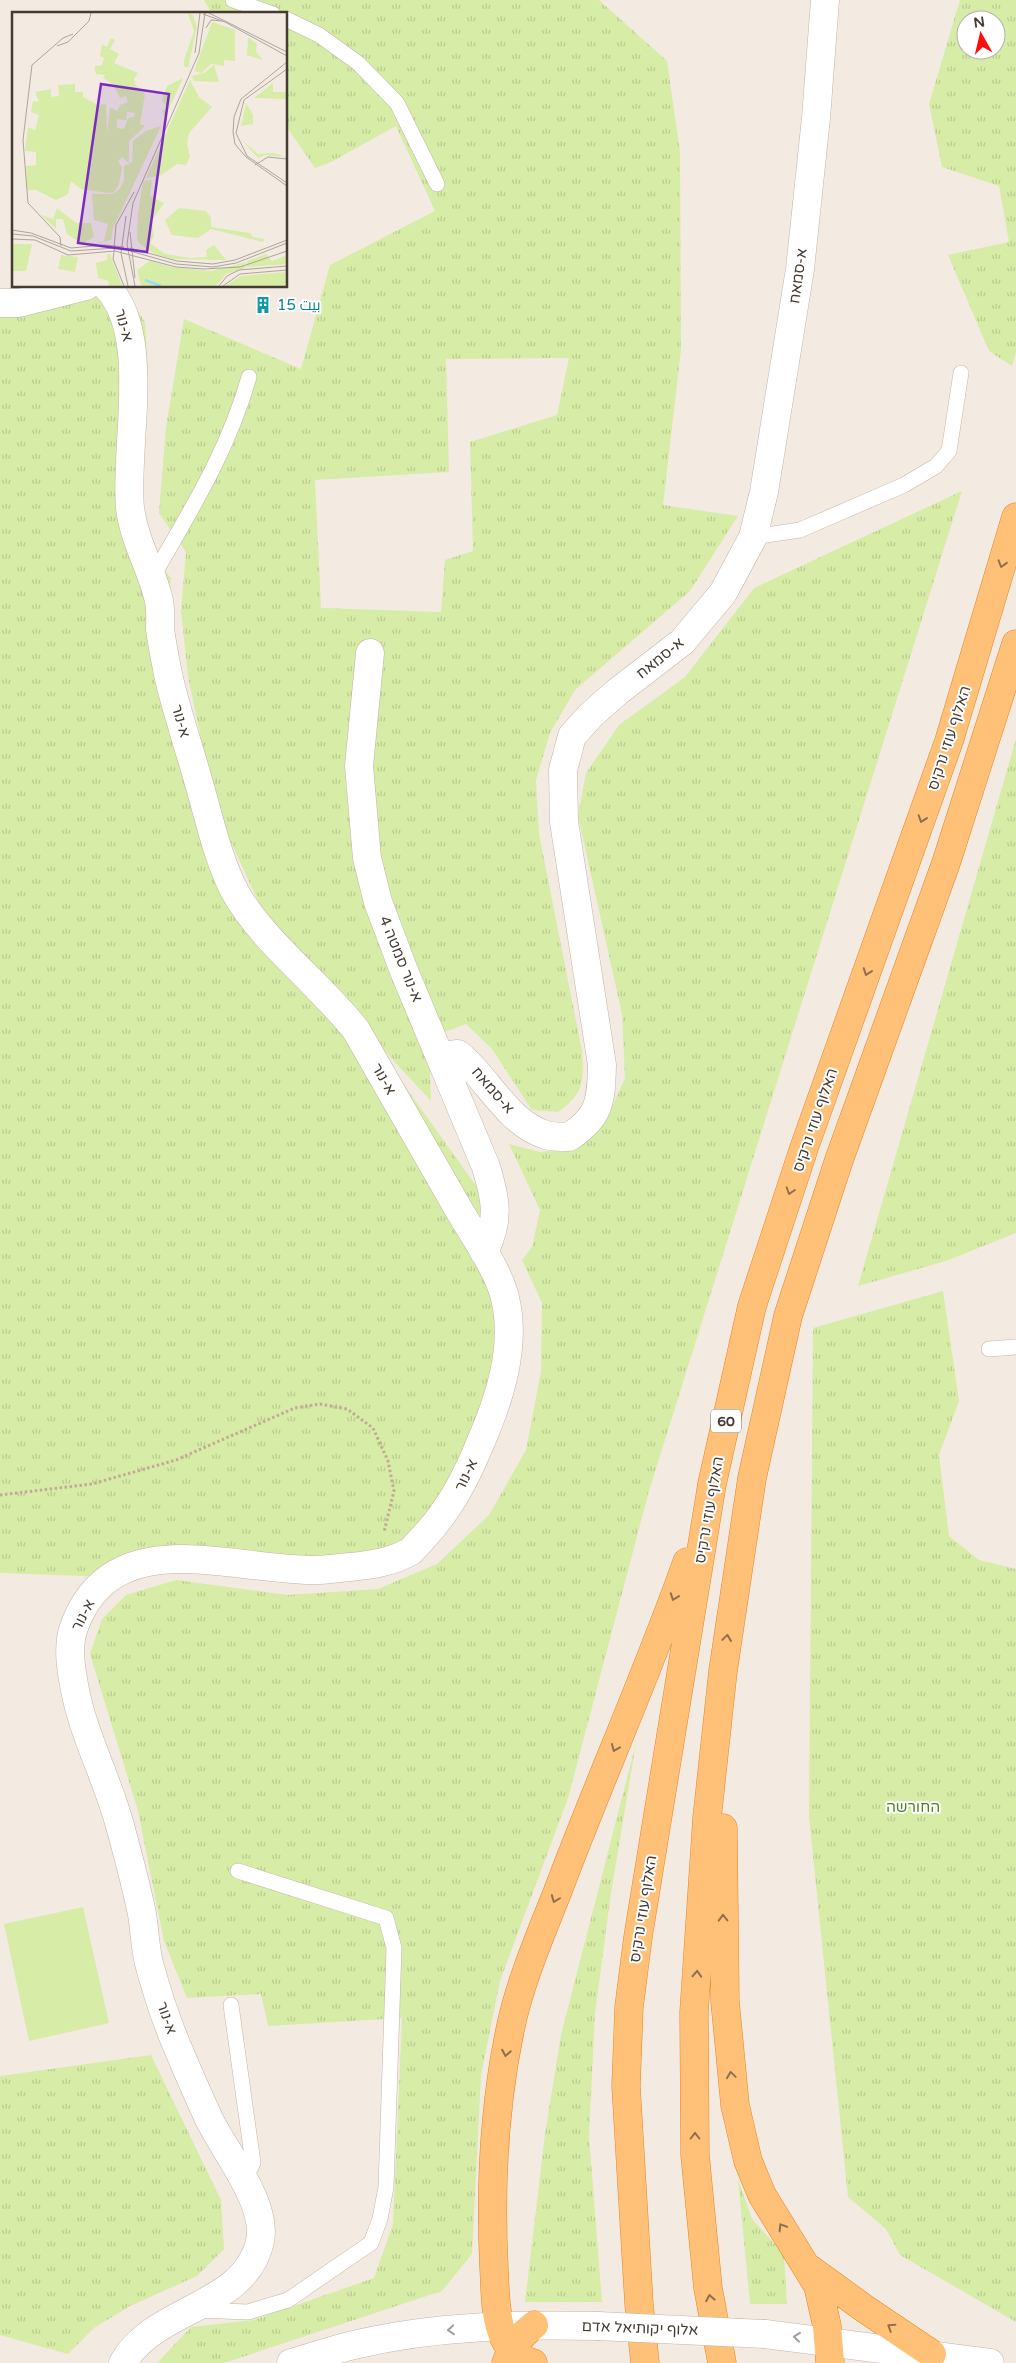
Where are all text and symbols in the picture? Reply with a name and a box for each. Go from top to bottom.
north arrow [956,10,1006,60]
inset map [12,12,288,288]
text: N [973,13,986,32]
street label: א-סמאח [785,247,811,305]
building icon: بيت 15 [253,295,273,315]
place label: بيت 15 [277,296,320,314]
street label: א-נור [111,307,137,344]
one-way arrow [998,559,1008,568]
street label: א-סמאח [633,633,688,683]
street label: האלוף עוזי נרקיס [924,684,974,792]
street label: א-נור [168,702,194,740]
one-way arrow [918,814,928,823]
street label: א-נור סמטה 4 [376,913,427,1005]
one-way arrow [863,967,873,976]
street label: א-נור [368,1060,400,1098]
street label: א-סמאח [468,1063,518,1117]
street label: האלוף עוזי נרקיס [789,1066,841,1174]
one-way arrow [785,1187,795,1195]
road number: 60 [711,1410,741,1432]
street label: האלוף עוזי נרקיס [691,1455,727,1565]
street label: א-נור [451,1456,481,1494]
one-way arrow [670,1592,680,1601]
street label: א-נור [67,1596,99,1634]
one-way arrow [722,1633,732,1642]
one-way arrow [611,1743,621,1752]
park label: החורשה [886,1798,940,1816]
street label: האלוף עוזי נרקיס [626,1854,660,1964]
one-way arrow [551,1894,561,1903]
one-way arrow [718,1913,729,1921]
one-way arrow [691,1969,702,1977]
street label: א-נור [153,1999,181,2037]
one-way arrow [501,2049,511,2058]
one-way arrow [726,2071,737,2079]
one-way arrow [690,2132,700,2140]
one-way arrow [778,2224,788,2233]
one-way arrow [705,2293,715,2302]
street label: אלוף יקותיאל אדם [581,2317,699,2339]
one-way arrow [447,2324,455,2335]
one-way arrow [888,2324,897,2333]
one-way arrow [793,2332,801,2343]

